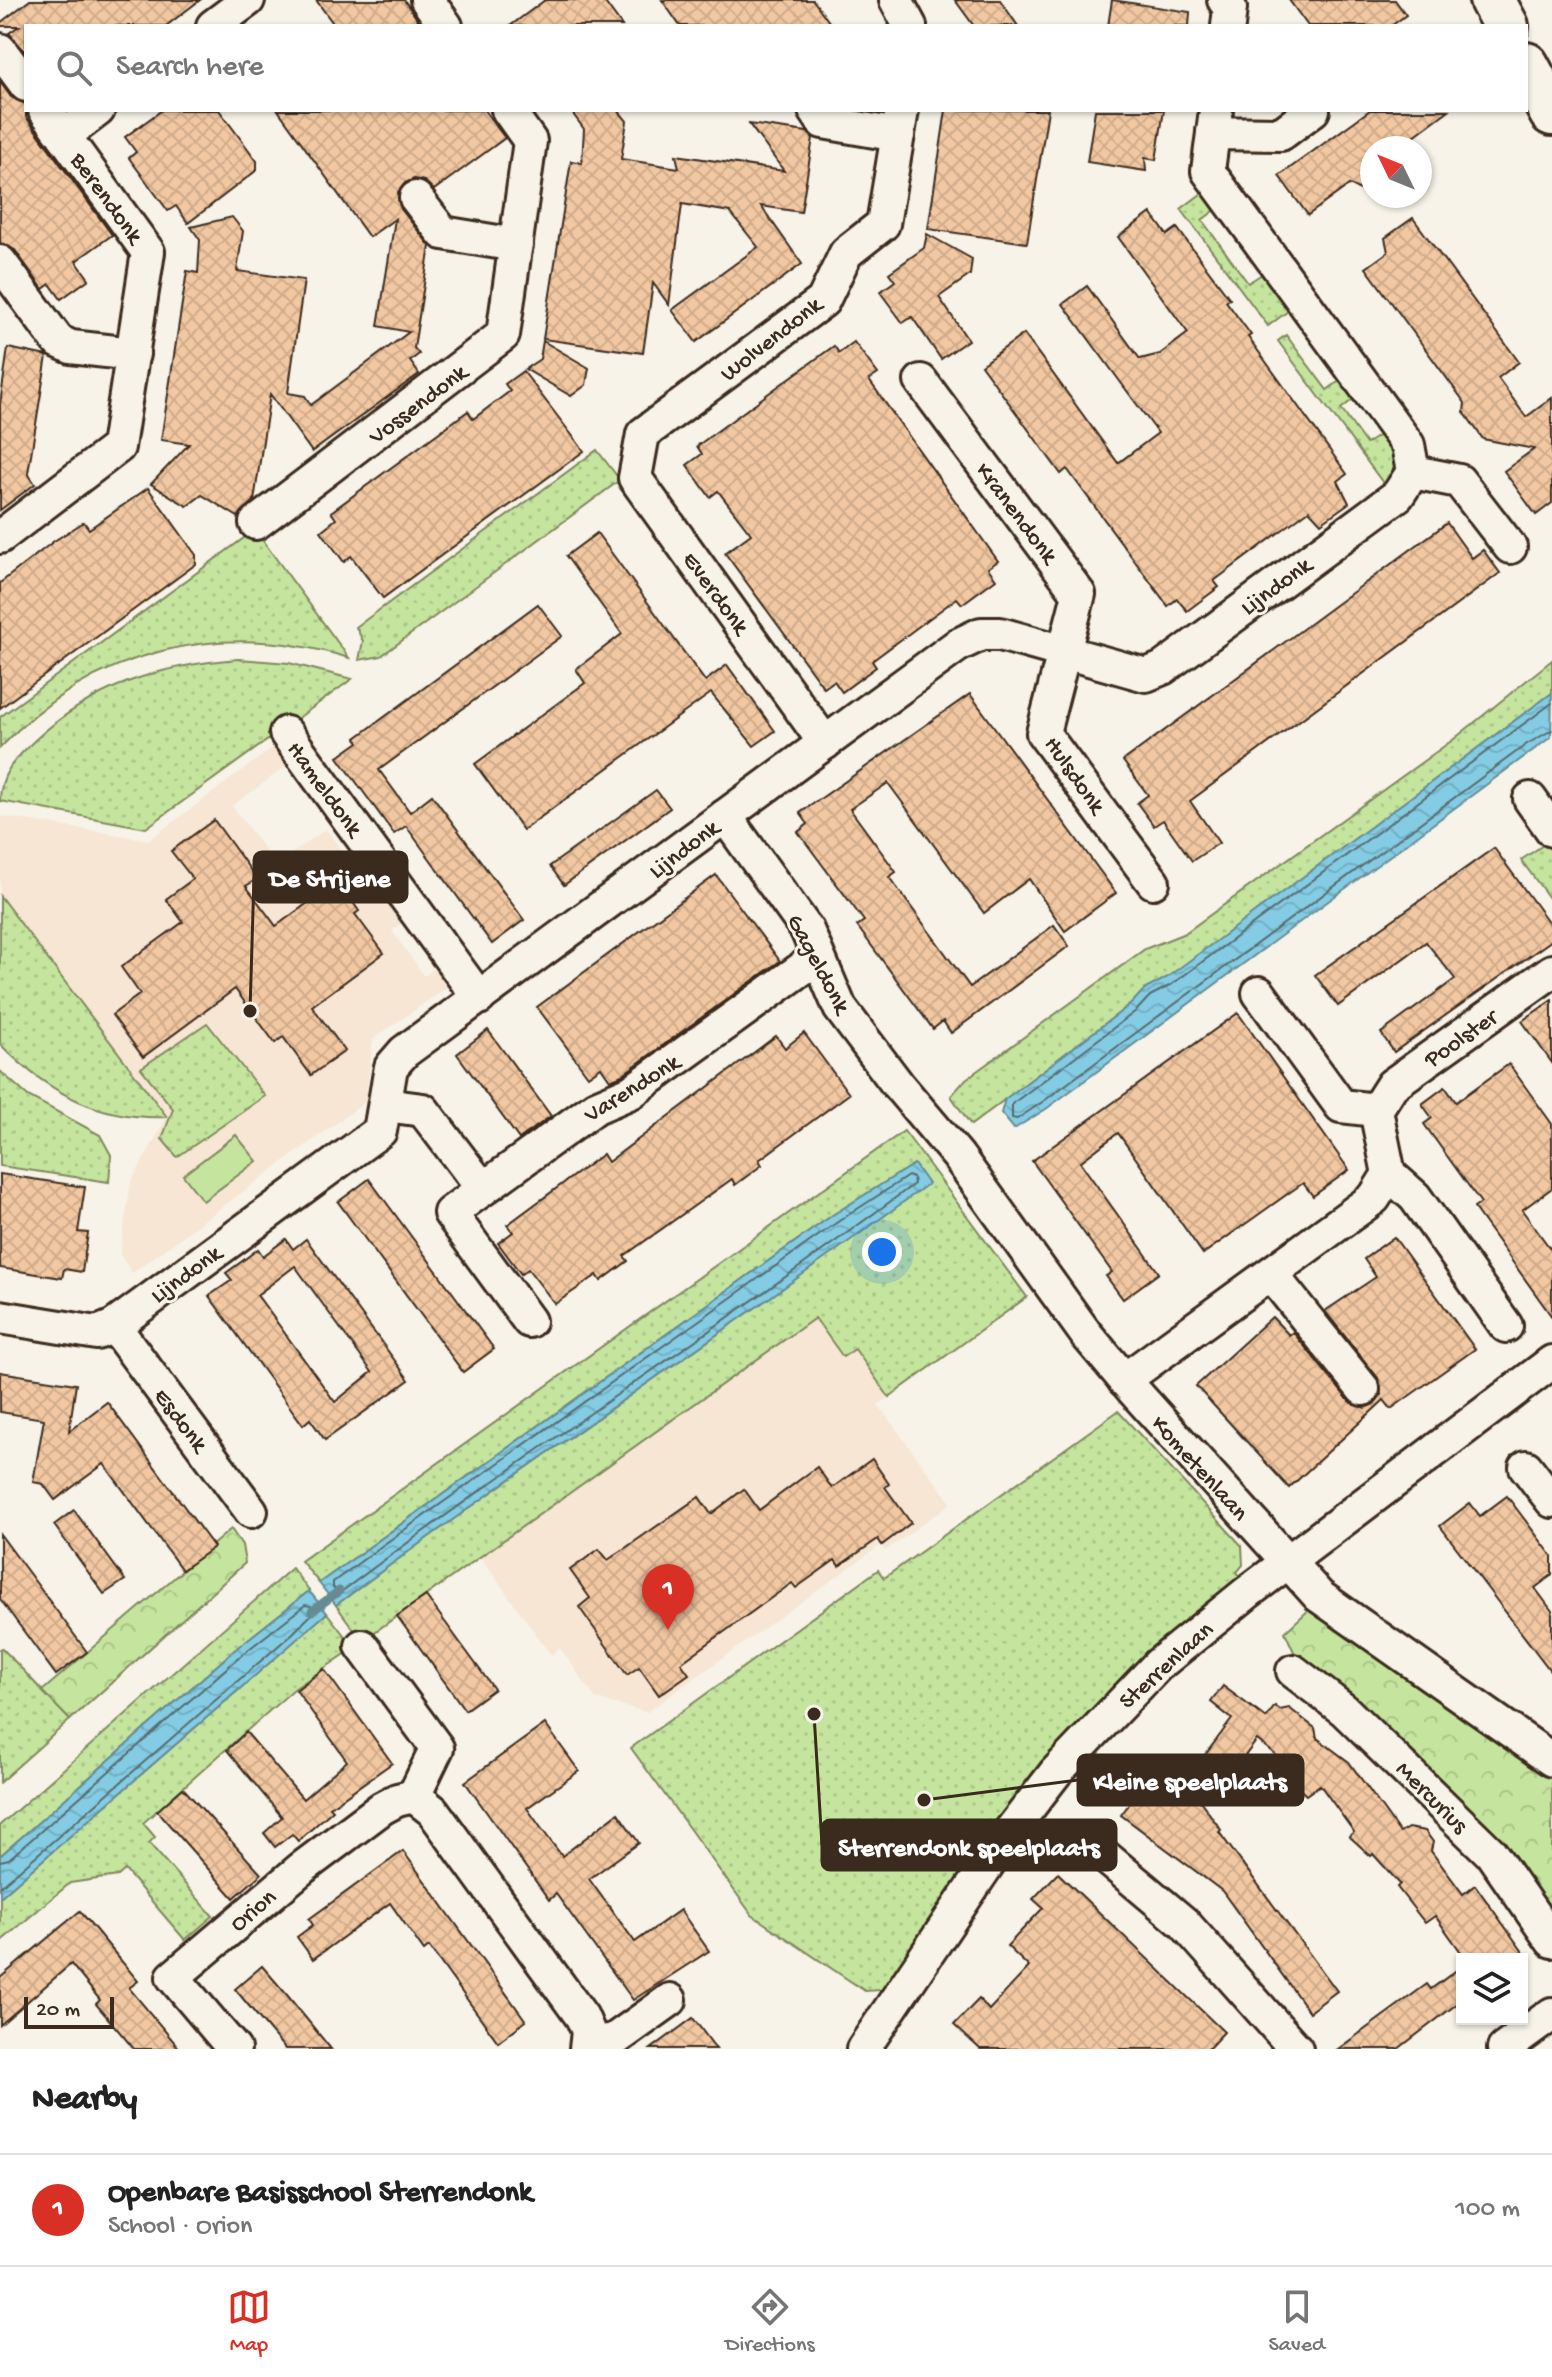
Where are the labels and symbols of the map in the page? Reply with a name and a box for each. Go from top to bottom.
north arrow [1360,136,1432,208]
street label: Berendonk [62,147,149,252]
street label: Wolvendonk [715,291,831,389]
street label: Vossendonk [363,358,476,453]
street label: Kranendonk [968,458,1064,572]
street label: Everdonk [675,547,755,643]
street label: Lijndonk [1236,551,1320,623]
street label: Hulsdonk [1036,732,1111,822]
street label: Hameldonk [279,737,369,845]
street label: Lijndonk [644,813,728,887]
callout: De Strijene [254,852,407,902]
text: De Strijene [268,866,392,897]
street label: Gageldonk [779,910,856,1021]
street label: Poolster [1419,1003,1506,1076]
street label: Varendonk [579,1048,688,1131]
your location [862,1232,902,1272]
street label: Lijndonk [146,1239,230,1311]
street label: Esdonk [146,1383,214,1461]
street label: Kometenlaan [1143,1411,1254,1529]
pin: 1 [642,1564,694,1630]
street label: Sterrenlaan [1114,1616,1221,1717]
callout: Kleine speelplaats [1078,1755,1303,1805]
street label: Mercurius [1388,1756,1474,1842]
text: Kleine speelplaats [1092,1769,1288,1800]
callout: Sterrendonk speelplaats [822,1820,1116,1870]
text: Sterrendonk speelplaats [838,1835,1101,1866]
street label: Orion [225,1883,284,1940]
scale bar [24,1993,114,2029]

